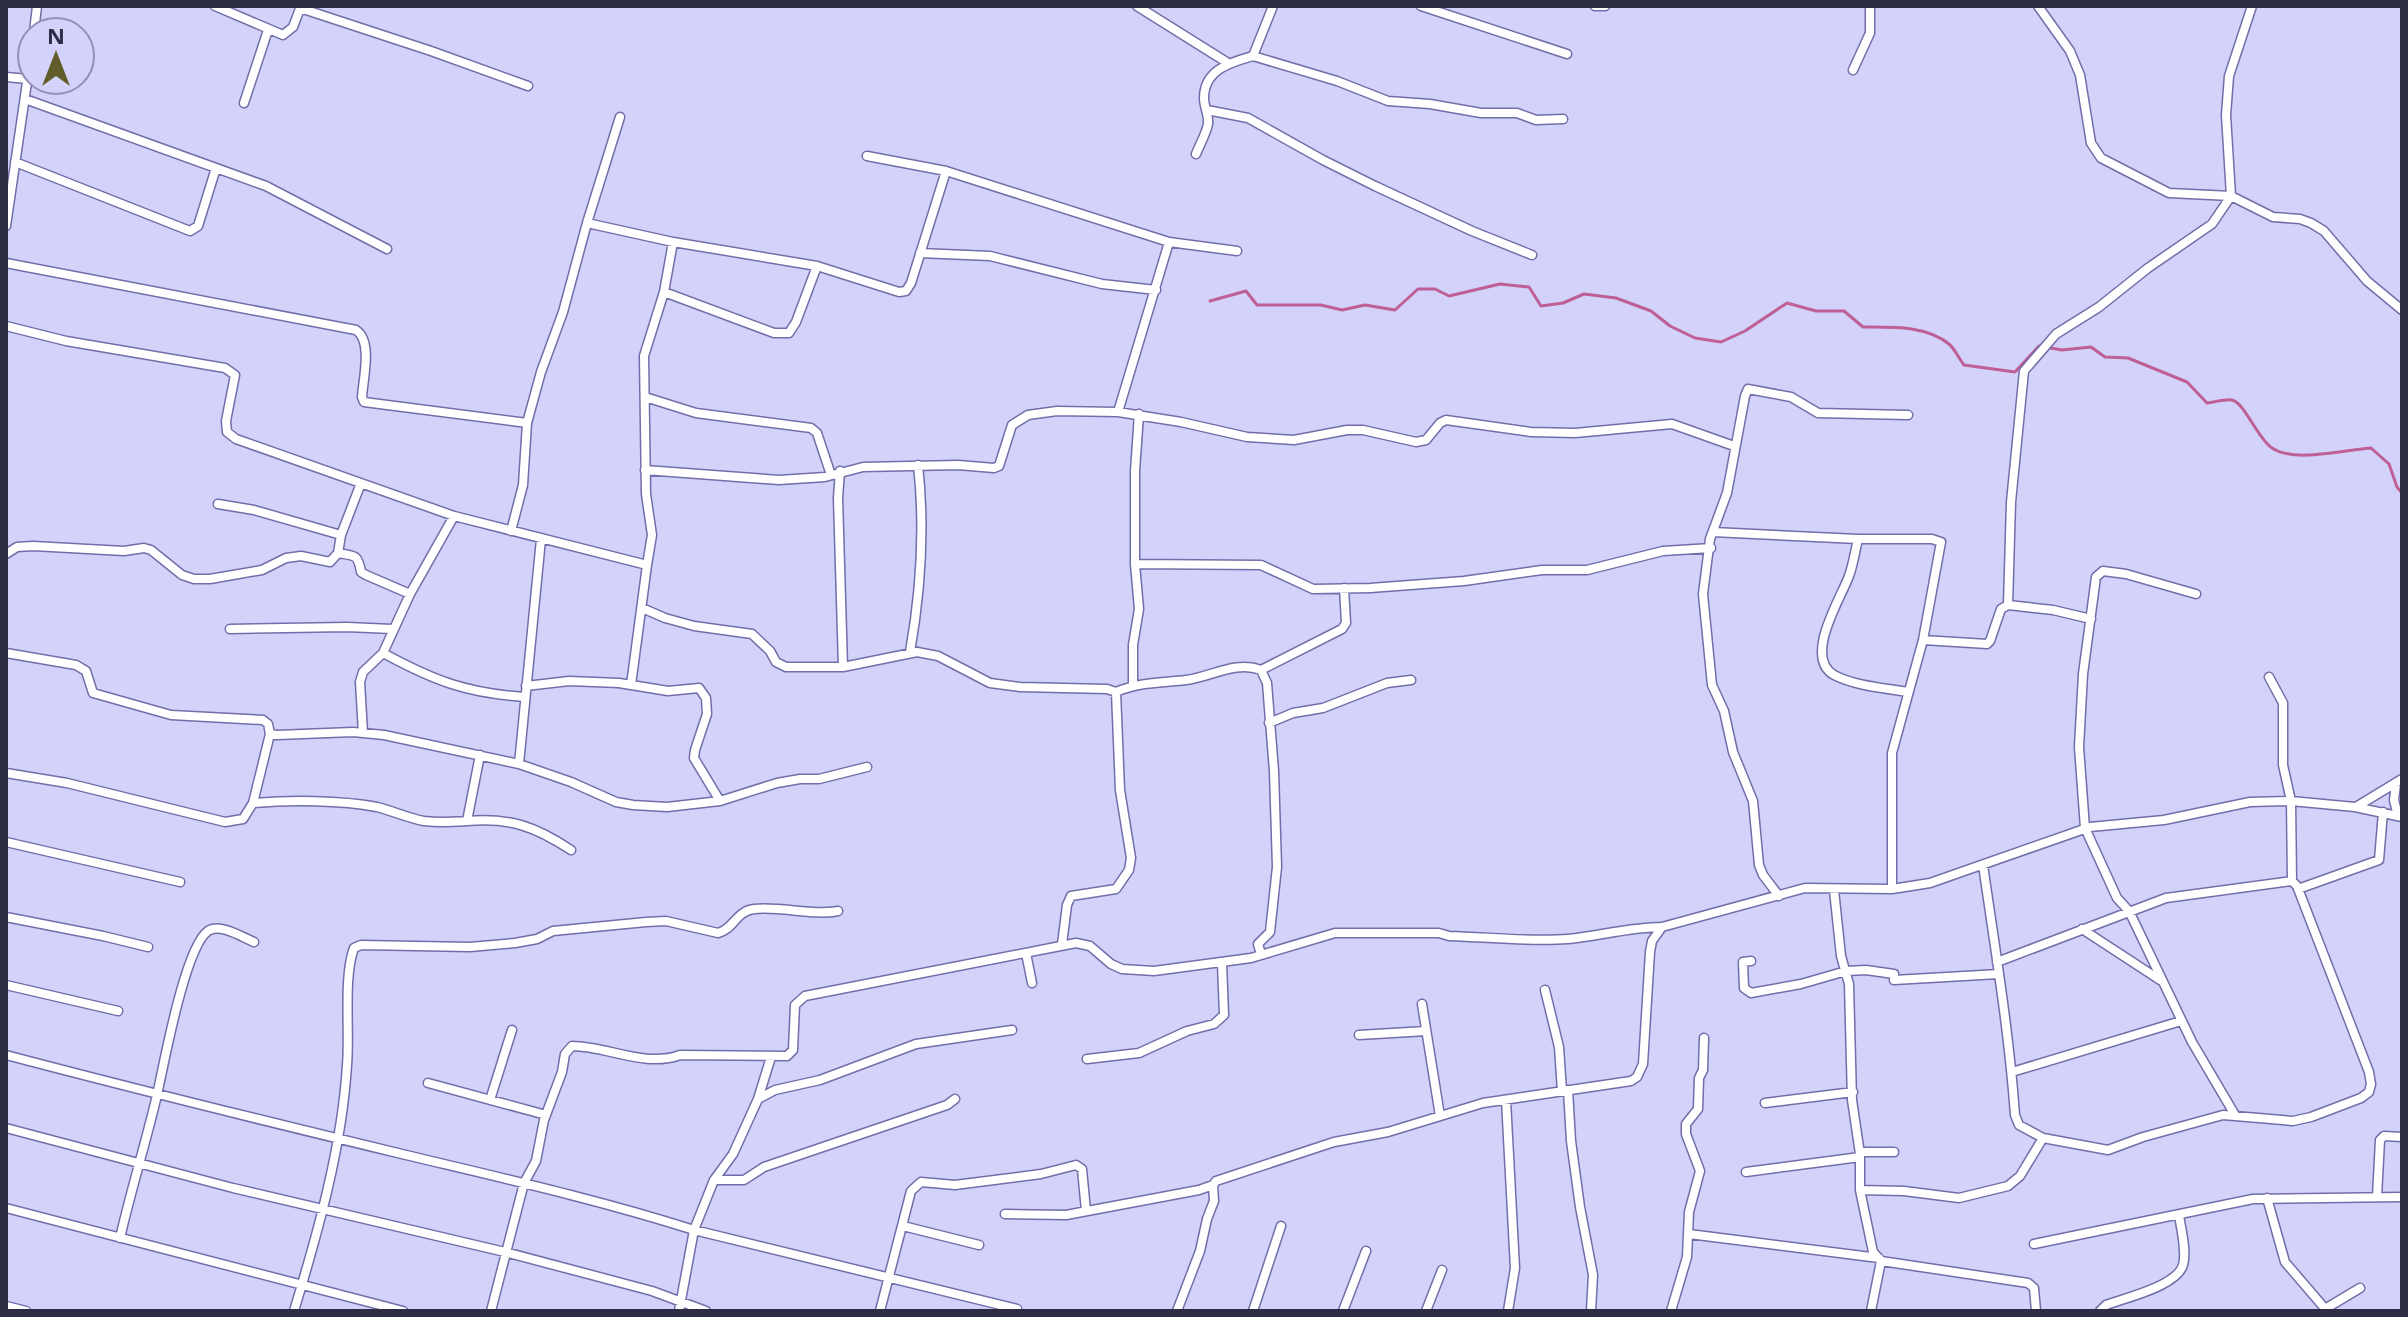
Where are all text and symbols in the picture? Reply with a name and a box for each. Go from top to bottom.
north arrow [16,16,96,96]
text: N [47,20,65,50]

